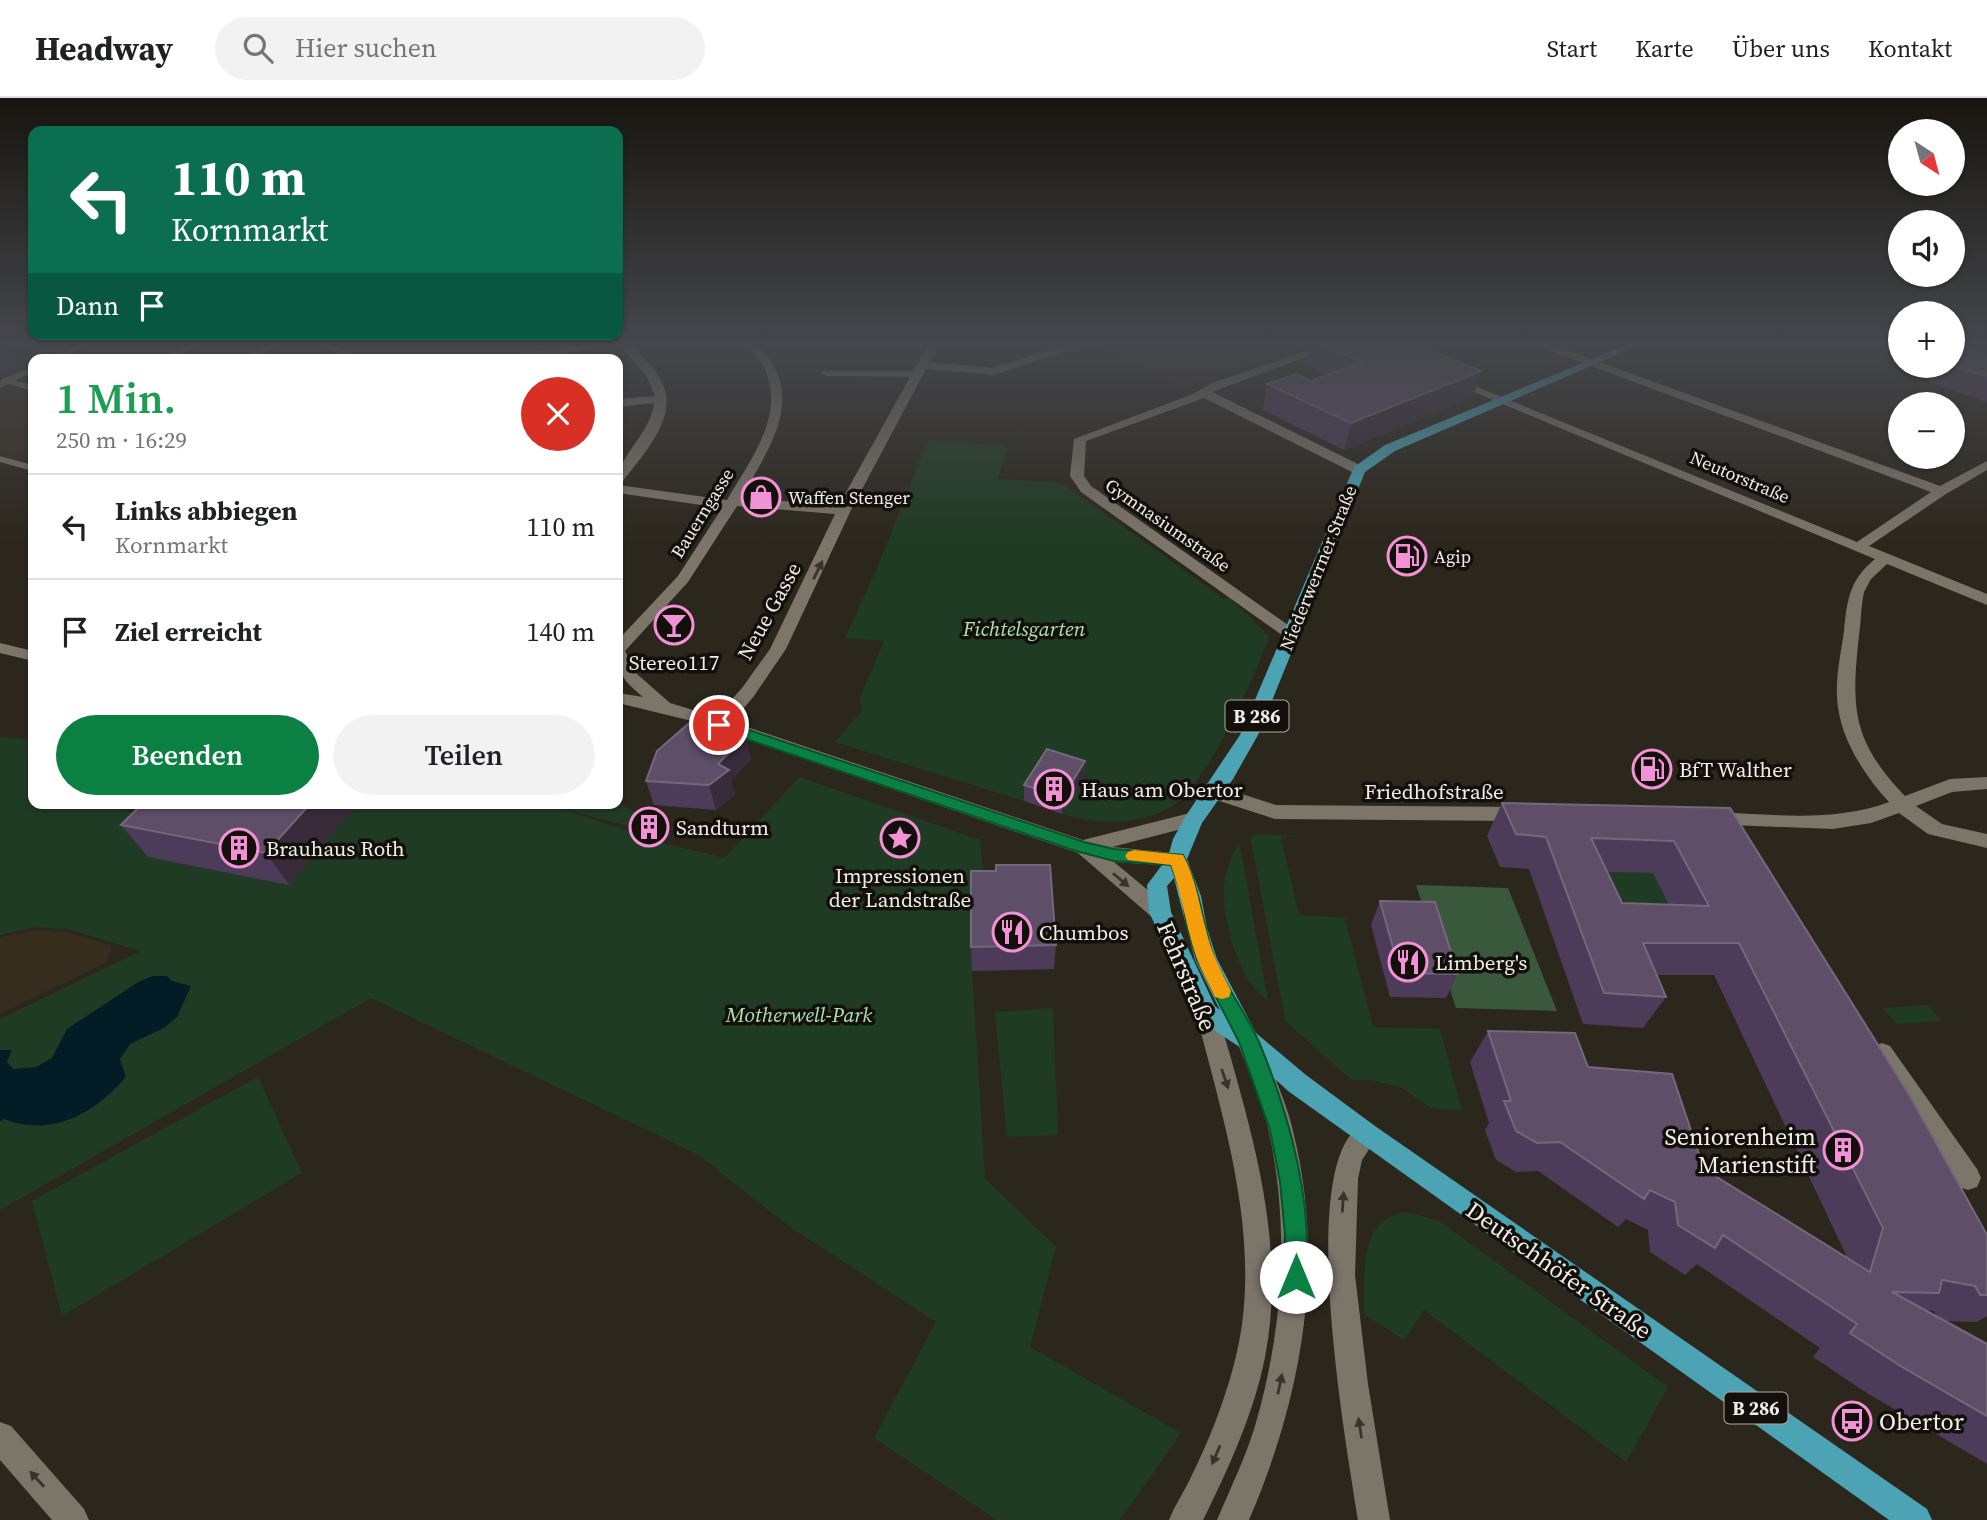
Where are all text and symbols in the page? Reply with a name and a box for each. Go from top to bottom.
search box [215,17,705,80]
text: Headway [35,26,173,71]
icon: search [239,29,277,67]
text: Hier suchen [295,30,437,66]
text: Start [1547,32,1597,65]
text: Karte [1635,32,1694,65]
text: Über uns [1732,32,1830,65]
text: Kontakt [1868,32,1952,65]
north arrow [1888,119,1965,196]
map controls [1888,119,1965,469]
text: 110 m [171,144,306,211]
icon: left [56,154,147,245]
text: Kornmarkt [171,208,328,252]
button: sound [1888,210,1965,287]
icon: arrive [133,287,171,325]
text: Dann [56,288,119,324]
button: + [1888,301,1965,378]
text: 1 Min. [56,369,176,427]
button: close [521,377,595,451]
button: − [1888,392,1965,469]
text: 250 m · 16:29 [56,424,187,456]
street label: Neutorstraße [1686,445,1794,509]
street label: Bauerngasse [665,463,739,563]
street label: Gymnasiumstraße [1100,472,1236,578]
shop icon: Waffen Stenger [740,476,782,518]
street label: Niederwerrner Straße [1273,482,1363,654]
place label: Waffen Stenger [788,485,910,510]
text: Links abbiegen [115,493,298,529]
icon: left [56,508,94,546]
text: 110 m [527,509,595,545]
text: Kornmarkt [115,529,228,561]
fuel station icon: Agip [1386,535,1428,577]
place label: Agip [1434,544,1471,569]
street label: Neue Gasse [730,557,808,665]
one-way arrow [812,560,823,580]
bar icon: Stereo117 [653,604,695,646]
icon: arrive [56,613,94,651]
text: Ziel erreicht [115,614,262,650]
text: 140 m [527,614,595,650]
park label: Fichtelsgarten [962,614,1085,643]
place label: Stereo117 [629,648,719,677]
pin [689,695,749,755]
road number: B 286 [1226,701,1288,732]
icon: arrive [700,706,738,744]
button: Beenden [56,715,319,795]
button: Teilen [333,715,595,795]
fuel station icon: BfT Walther [1631,748,1673,790]
place label: BfT Walther [1679,755,1792,784]
building icon: Haus am Obertor [1033,768,1075,810]
place label: Haus am Obertor [1081,775,1243,804]
street label: Friedhofstraße [1364,777,1504,806]
building icon: Sandturm [628,806,670,848]
place label: Sandturm [676,813,769,842]
place icon: Impressionen der Landstraße [879,817,921,859]
building icon: Brauhaus Roth [218,827,260,869]
place label: Brauhaus Roth [266,834,405,863]
place label: Impressionen der Landstraße [829,861,971,914]
one-way arrow [1112,872,1129,887]
restaurant icon: Chumbos [991,911,1033,953]
street label: Fehrstraße [1149,916,1225,1036]
place label: Chumbos [1039,918,1129,947]
restaurant icon: Limberg's [1387,941,1429,983]
place label: Limberg's [1435,948,1527,977]
park label: Motherwell-Park [725,1000,872,1029]
one-way arrow [1220,1068,1231,1089]
place label: Seniorenheim Marienstift [1664,1120,1817,1181]
building icon: Seniorenheim Marienstift [1822,1129,1864,1171]
one-way arrow [1338,1191,1349,1213]
street label: Deutschhöfer Straße [1460,1194,1658,1346]
position arrow [1259,1240,1333,1314]
one-way arrow [1275,1373,1286,1395]
road number: B 286 [1724,1392,1788,1424]
bus stop icon: Obertor [1831,1400,1873,1442]
place label: Obertor [1879,1405,1964,1438]
one-way arrow [1354,1417,1365,1439]
one-way arrow [1210,1445,1222,1465]
one-way arrow [30,1470,45,1487]

